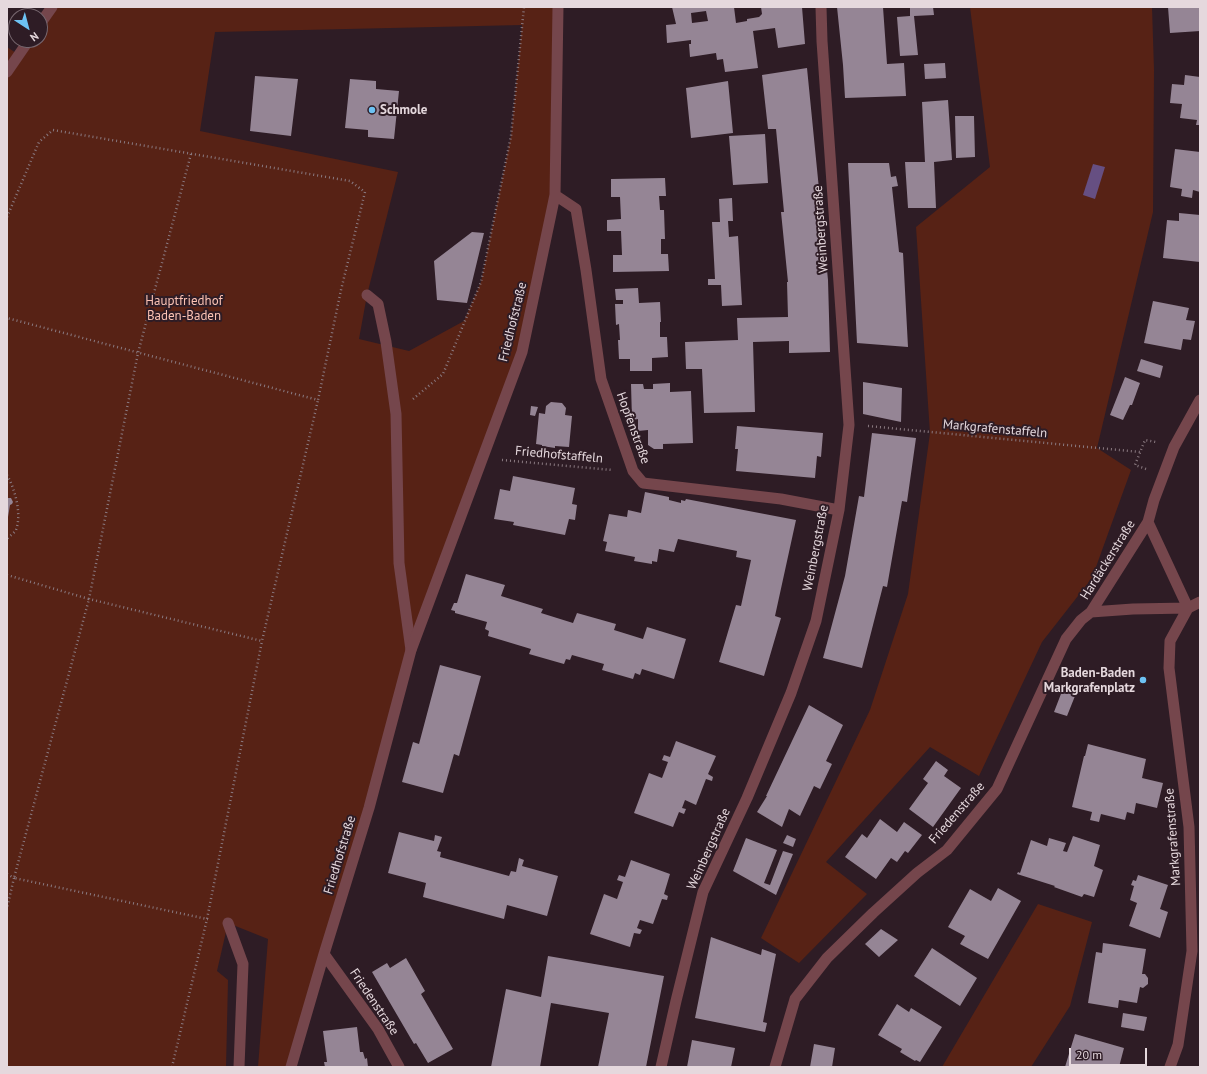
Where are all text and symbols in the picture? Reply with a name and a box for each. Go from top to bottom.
north arrow [8,8,48,48]
text: N [27,29,42,45]
place label: Schmole [380,102,427,118]
marker: Schmole [367,105,377,115]
street label: Weinbergstraße [810,185,832,273]
street label: Friedhofstraße [496,281,530,363]
park label: Hauptfriedhof Baden-Baden [145,293,223,324]
street label: Hopfenstraße [613,390,653,466]
street label: Markgrafenstaffeln [942,417,1048,441]
street label: Friedhofstaffeln [514,443,604,467]
street label: Weinbergstraße [800,504,832,592]
street label: Hardäckerstraße [1077,517,1139,603]
place label: Baden-Baden Markgrafenplatz [1044,665,1135,696]
marker: Baden-Baden Markgrafenplatz [1138,675,1148,685]
street label: Friedenstraße [926,779,988,847]
street label: Markgrafenstraße [1162,788,1184,886]
street label: Weinbergstraße [684,806,734,892]
street label: Friedhofstraße [321,814,359,896]
street label: Friedenstraße [346,966,402,1038]
scale bar [1071,1040,1149,1066]
text: 20 m [1076,1047,1102,1062]

